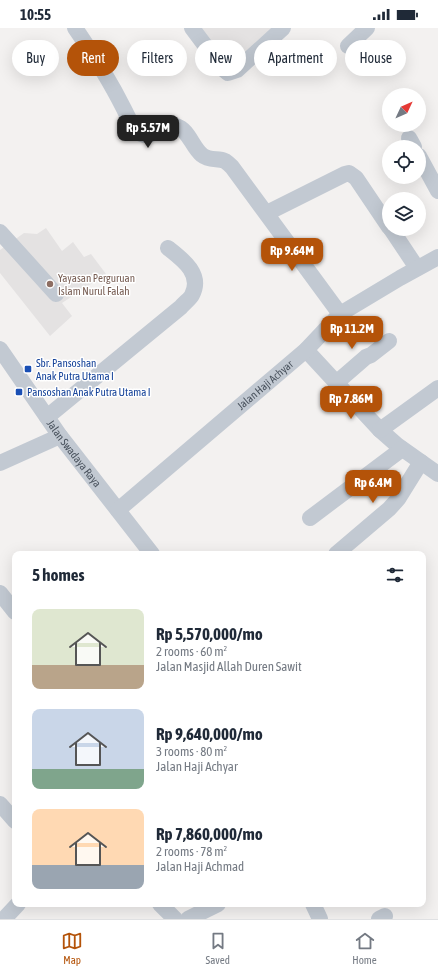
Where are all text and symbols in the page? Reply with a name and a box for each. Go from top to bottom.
text: 10:55 [20,6,51,23]
chip: Buy [12,40,59,76]
chip: Rent [67,40,119,76]
chip: Filters [127,40,187,76]
chip: New [195,40,246,76]
chip: Apartment [254,40,337,76]
chip: House [345,40,406,76]
north arrow [382,88,426,132]
map controls [382,88,426,236]
pin: Rp 5.57M [107,115,189,149]
text: Rp 5.57M [126,120,170,135]
button: locate [382,140,426,184]
button: layers [382,192,426,236]
pin: Rp 9.64M [251,238,333,272]
text: Rp 9.64M [270,243,314,258]
place label: Yayasan Perguruan Islam Nurul Falah [58,272,135,297]
marker: Yayasan Perguruan Islam Nurul Falah [45,279,55,289]
pin: Rp 11.2M [311,316,393,350]
text: Rp 11.2M [330,321,374,336]
place label: Sbr. Pansoshan Anak Putra Utama I [36,357,114,382]
street label: Jalan Haji Achyar [235,357,296,412]
marker: Sbr. Pansoshan Anak Putra Utama I [23,364,33,374]
place label: Pansoshan Anak Putra Utama I [27,386,151,398]
pin: Rp 7.86M [310,386,392,420]
marker: Pansoshan Anak Putra Utama I [14,387,24,397]
text: Rp 7.86M [329,391,373,406]
street label: Jalan Swadaya Raya [45,418,103,489]
pin: Rp 6.4M [336,470,410,504]
text: Rp 6.4M [354,475,392,490]
icon: filters [384,564,406,586]
text: 5 homes [32,565,85,585]
text: Rp 5,570,000/mo [156,624,263,644]
icon: home [64,625,112,673]
text: 2 rooms · 60 m² [156,644,227,659]
text: Jalan Masjid Allah Duren Sawit [156,659,302,674]
text: Rp 9,640,000/mo [156,724,263,744]
icon: home [64,725,112,773]
text: 3 rooms · 80 m² [156,744,227,759]
text: Jalan Haji Achyar [156,759,238,774]
text: Rp 7,860,000/mo [156,824,263,844]
icon: home [64,825,112,873]
text: 2 rooms · 78 m² [156,844,227,859]
text: Jalan Haji Achmad [156,859,244,874]
tab: Map [61,930,83,966]
tab: Saved [206,930,230,966]
tab: Home [352,930,377,966]

